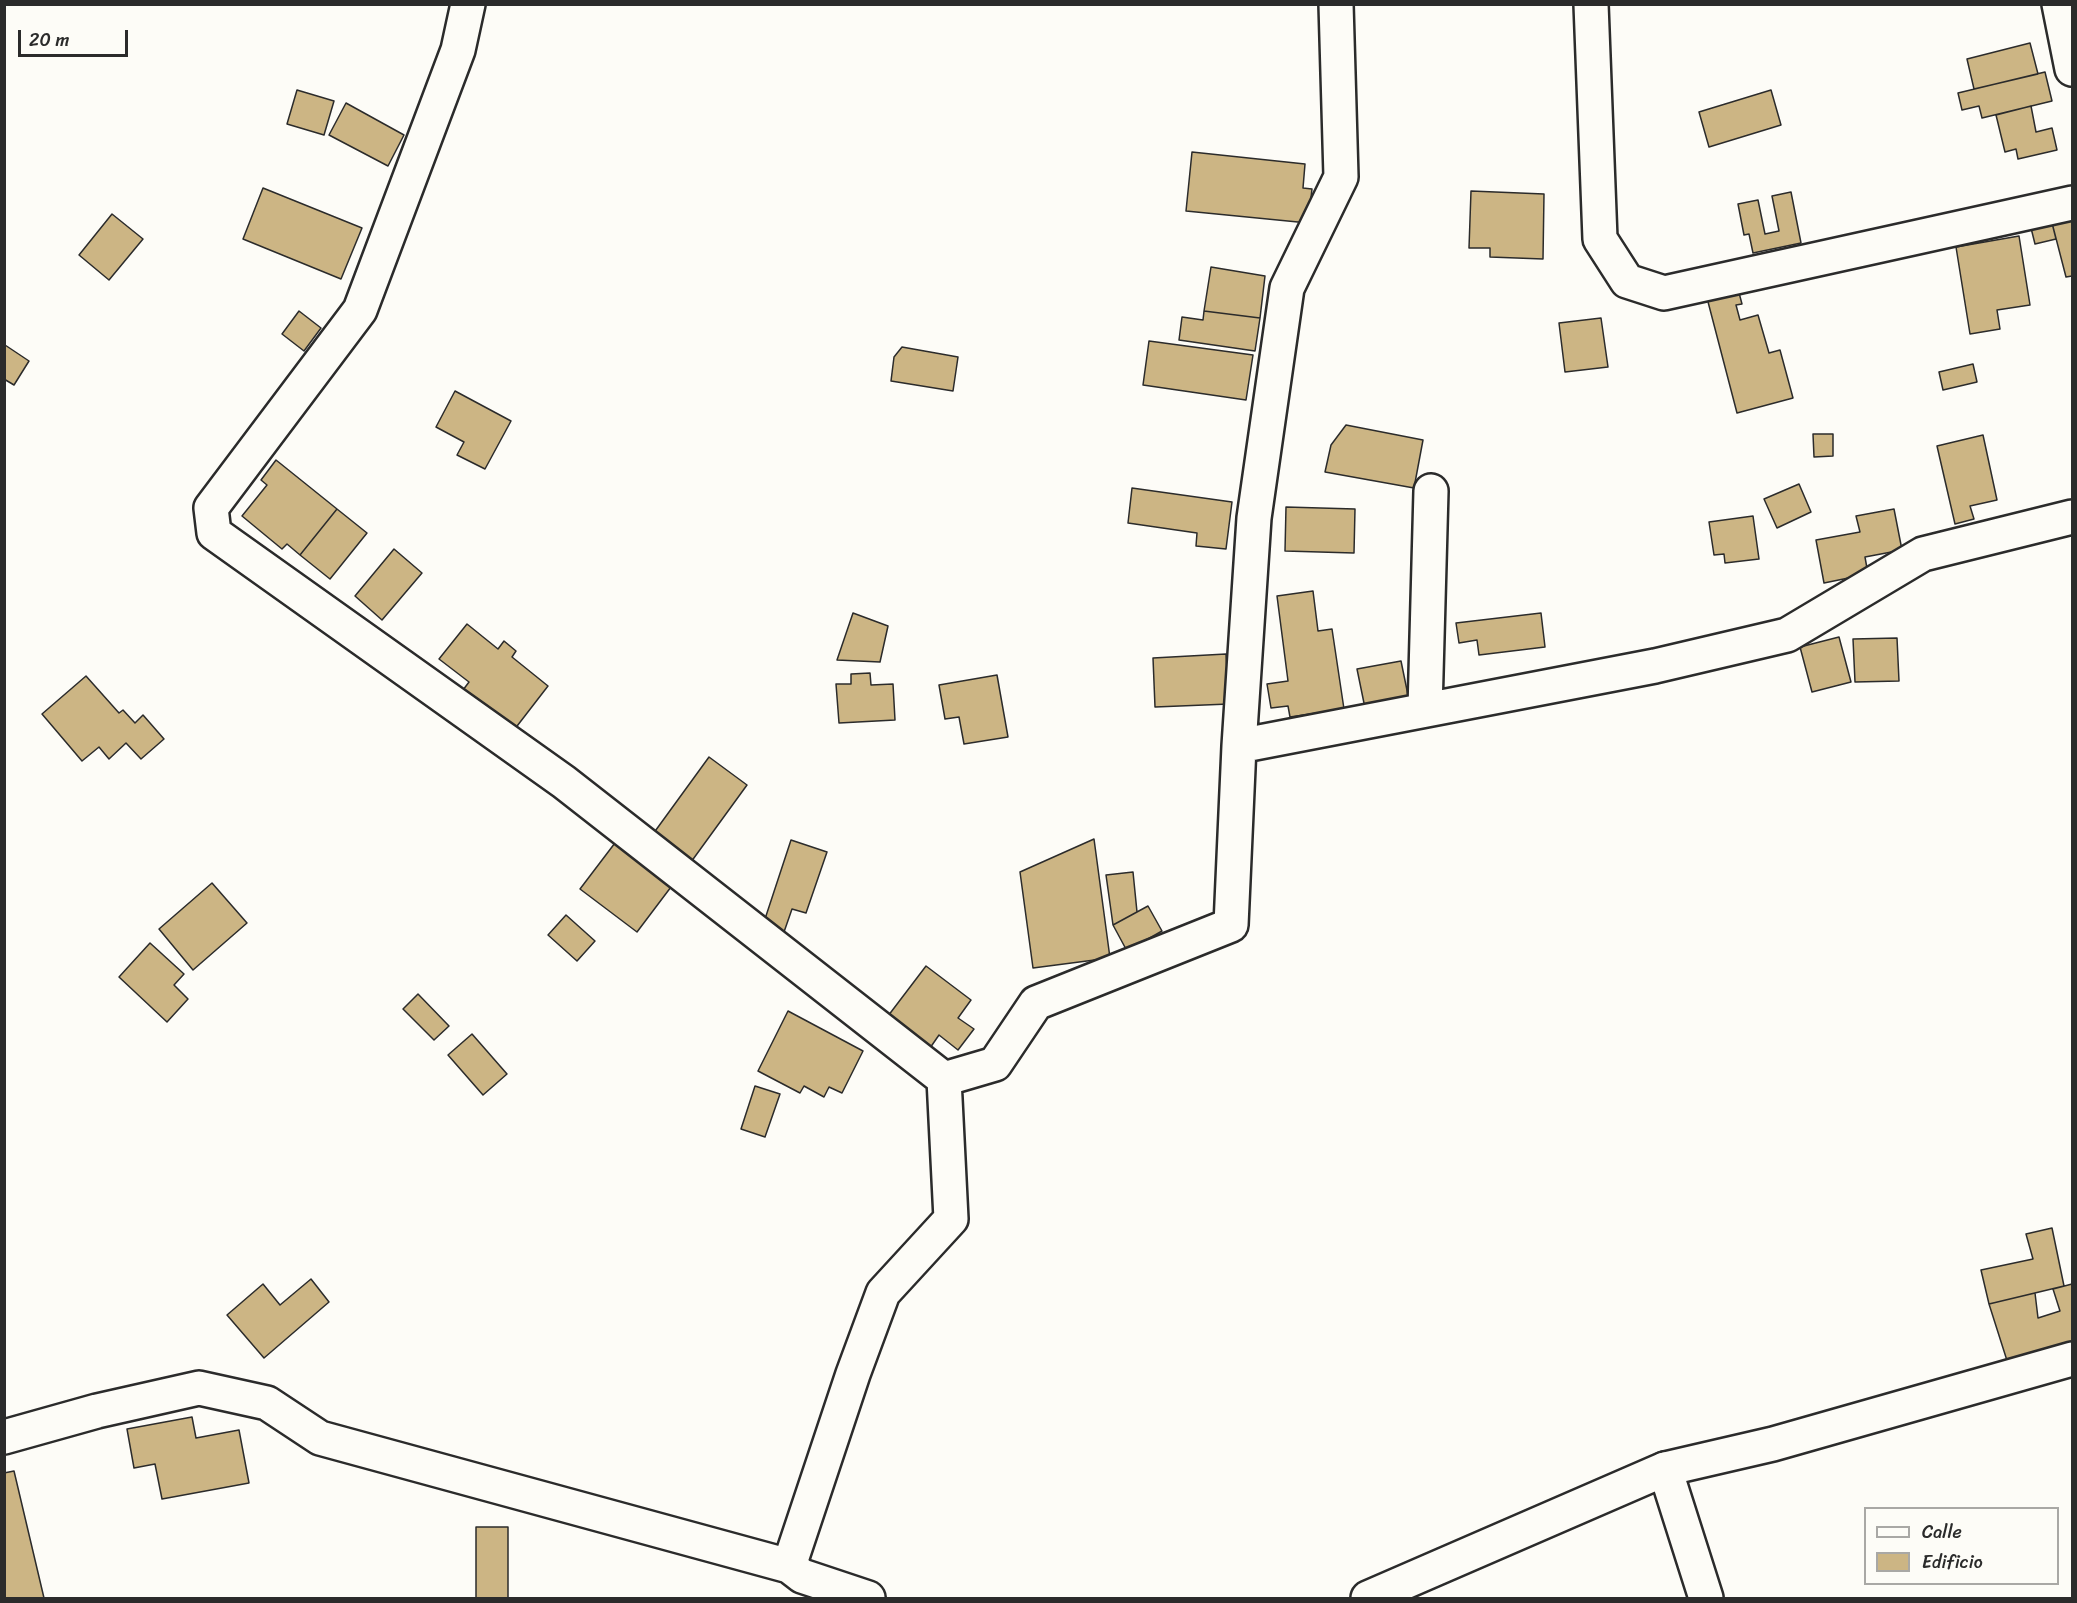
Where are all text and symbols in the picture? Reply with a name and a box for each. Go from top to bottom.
scale bar [21,18,130,56]
text: 20 m [29,24,69,56]
legend [1864,1507,2059,1585]
text: Calle [1922,1516,1962,1548]
text: Edificio [1922,1546,1983,1578]

